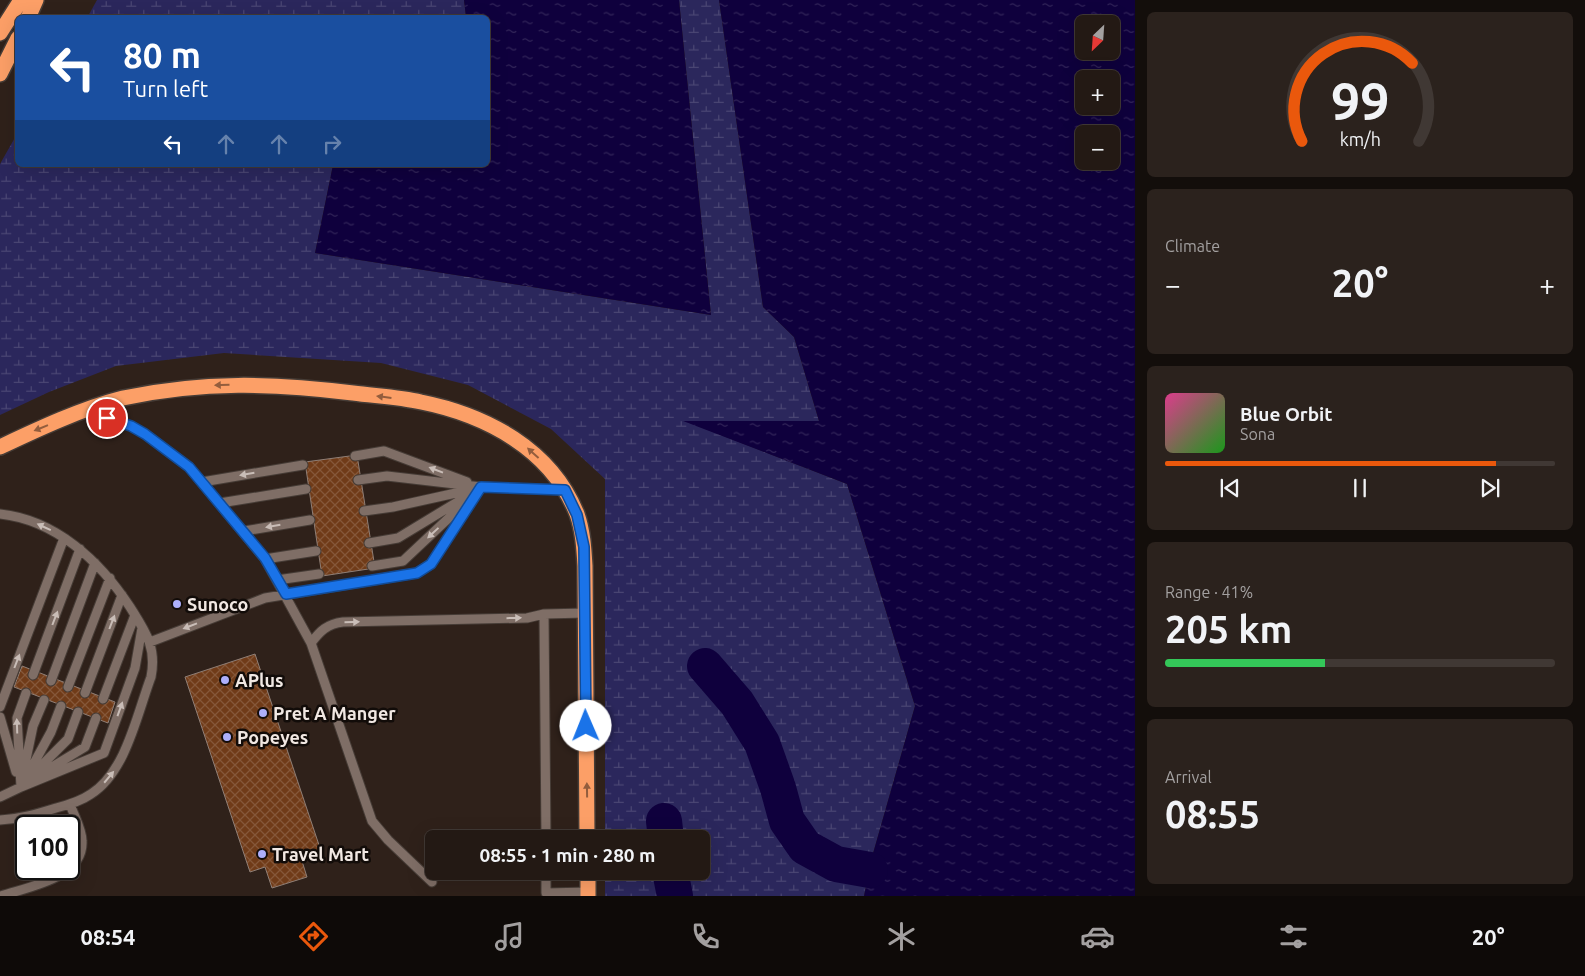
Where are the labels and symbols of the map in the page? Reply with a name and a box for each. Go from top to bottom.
north arrow [1075,15,1120,60]
one-way arrow [214,382,230,390]
one-way arrow [376,393,392,401]
pin [86,397,128,439]
one-way arrow [34,425,48,433]
one-way arrow [526,448,539,459]
one-way arrow [428,466,443,473]
one-way arrow [239,471,255,479]
one-way arrow [37,523,51,531]
one-way arrow [264,523,280,531]
one-way arrow [427,527,439,539]
place label: Sunoco [187,594,248,614]
marker: Sunoco [171,598,183,610]
one-way arrow [52,610,59,625]
one-way arrow [506,614,522,622]
one-way arrow [109,615,116,630]
one-way arrow [344,618,360,626]
one-way arrow [183,623,197,631]
one-way arrow [13,653,21,668]
place label: APlus [235,670,284,690]
marker: APlus [219,674,231,686]
position arrow [559,699,611,751]
one-way arrow [116,701,124,716]
place label: Pret A Manger [273,703,396,723]
marker: Pret A Manger [257,707,269,719]
one-way arrow [13,717,21,733]
place label: Popeyes [237,727,308,747]
marker: Popeyes [221,731,233,743]
one-way arrow [104,771,115,784]
one-way arrow [583,782,591,798]
speed limit sign: 100 [15,815,80,880]
place label: Travel Mart [272,844,369,864]
marker: Travel Mart [256,848,268,860]

